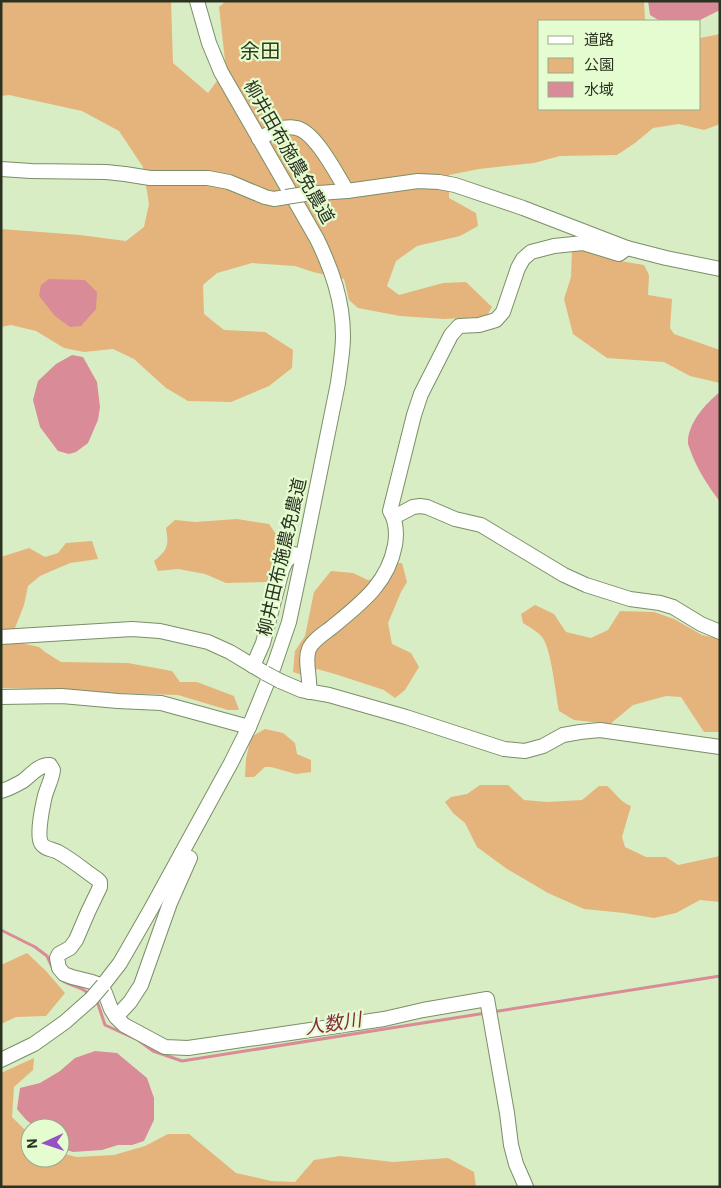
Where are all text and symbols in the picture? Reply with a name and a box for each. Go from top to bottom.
legend [538,20,701,110]
text: 道路 [584,31,614,49]
district label: 余田 [240,39,280,63]
text: 公園 [584,56,614,74]
street label: 柳井田布施農免農道 [240,76,339,227]
text: 水域 [584,81,614,99]
street label: 柳井田布施農免農道 [253,476,310,638]
water label: 人数川 [303,1007,365,1039]
north arrow [20,1118,70,1168]
text: N [24,1138,40,1149]

